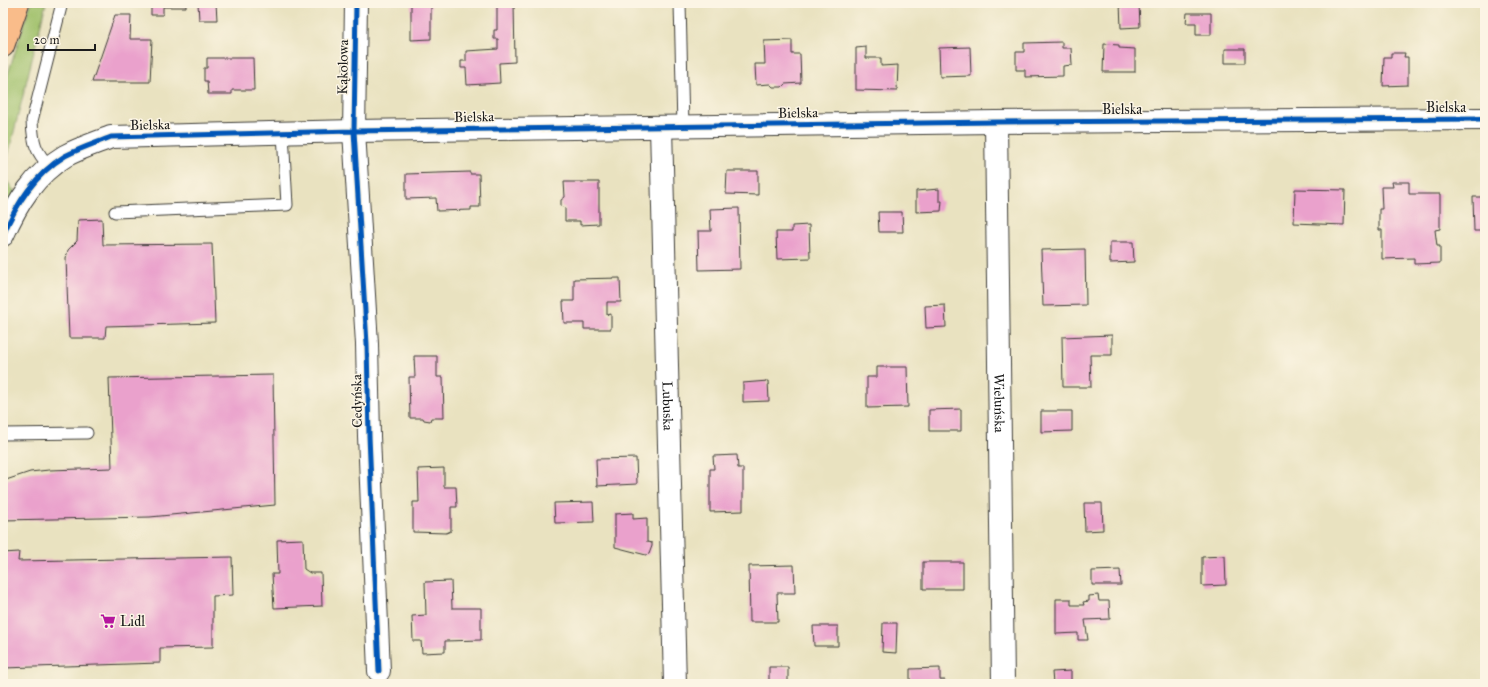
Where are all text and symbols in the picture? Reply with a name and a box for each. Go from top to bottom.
scale bar [28,26,95,52]
text: 20 m [34,33,60,47]
street label: Kąkolowa [334,39,352,95]
street label: Bielska [1426,99,1466,116]
street label: Bielska [1102,101,1142,118]
street label: Bielska [778,104,818,122]
street label: Bielska [454,108,494,126]
street label: Bielska [130,116,170,134]
street label: Wieluńska [991,373,1008,433]
street label: Cedyńska [348,374,366,428]
street label: Lubuska [659,381,677,431]
supermarket icon: Lidl [99,612,117,630]
place label: Lidl [120,613,145,630]

